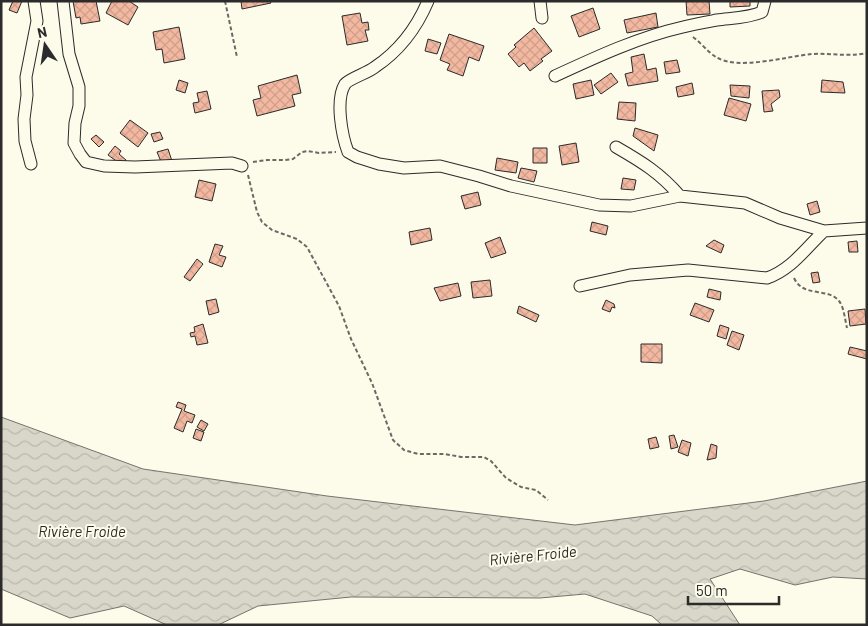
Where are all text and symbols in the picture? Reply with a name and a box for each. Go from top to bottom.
north arrow [20,20,70,70]
text: N [36,23,48,41]
water label: Rivière Froide [38,522,126,540]
water label: Rivière Froide [488,541,578,569]
scale bar [688,574,779,606]
text: 50 m [696,581,728,599]

